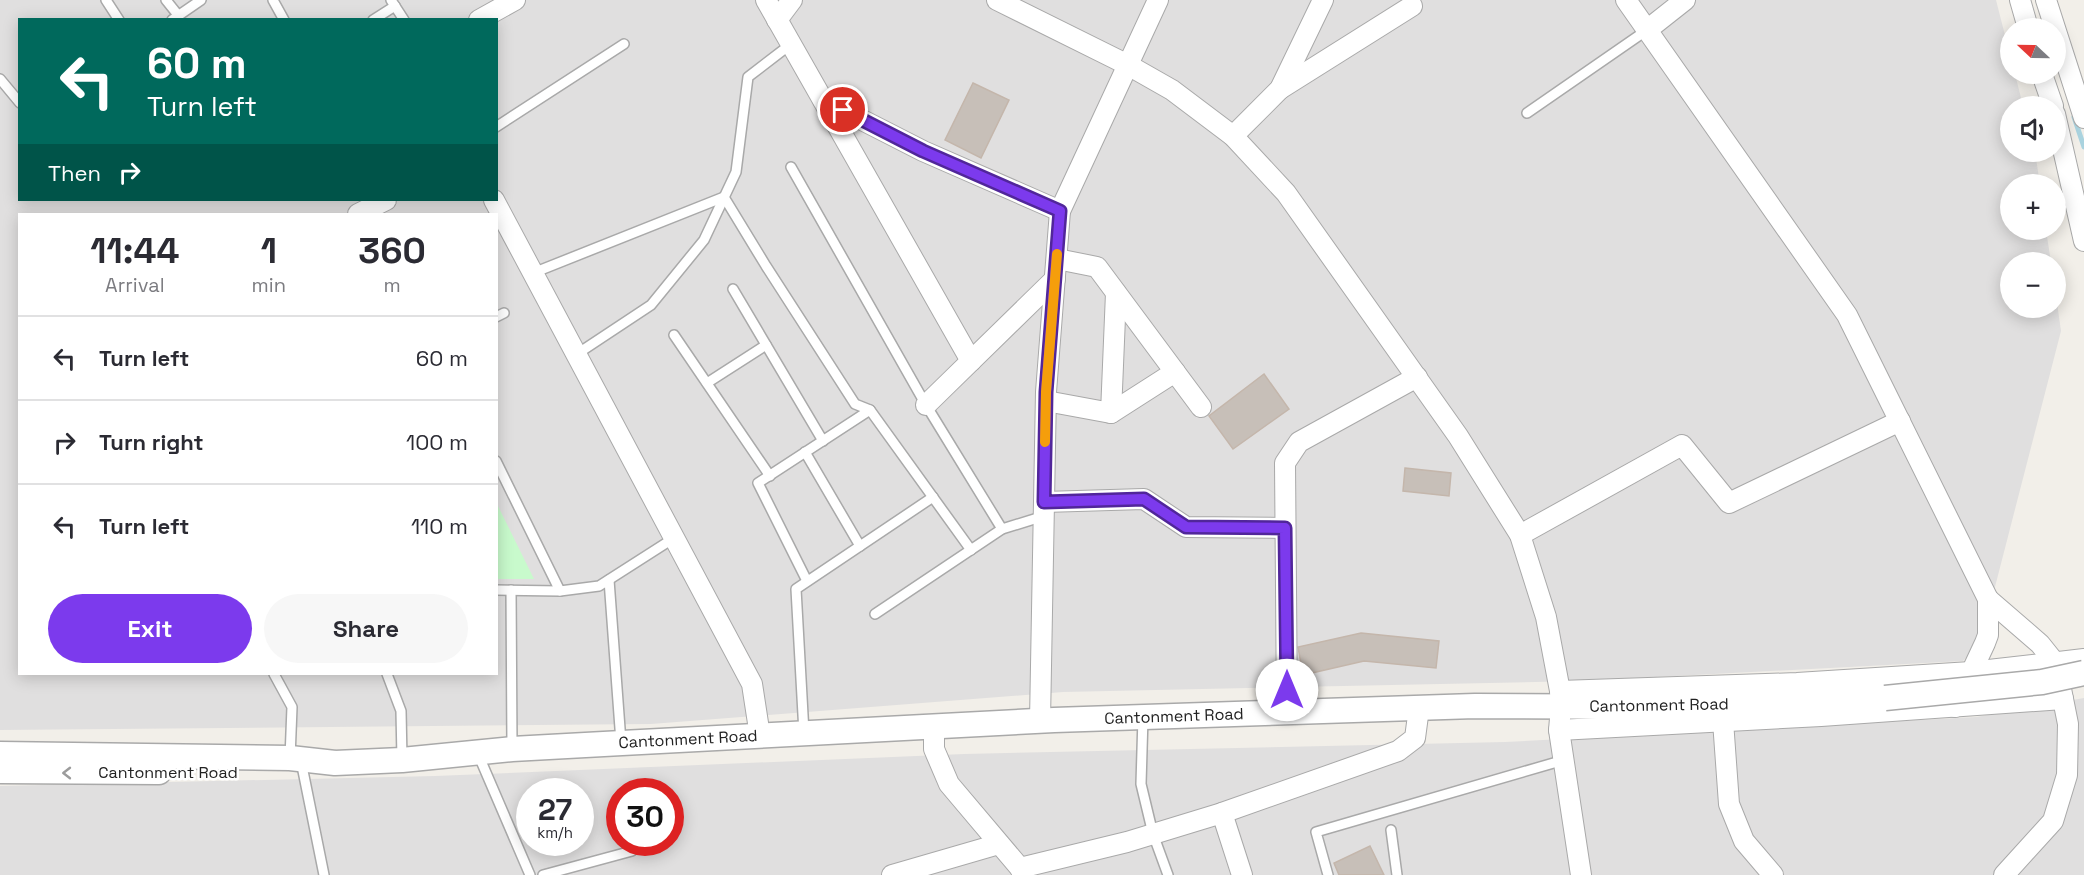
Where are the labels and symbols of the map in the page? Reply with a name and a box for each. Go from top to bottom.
north arrow [2000,18,2066,84]
pin [817,84,868,135]
position arrow [1255,658,1319,722]
street label: Cantonment Road [1589,693,1729,717]
street label: Cantonment Road [1104,703,1244,729]
street label: Cantonment Road [618,725,758,753]
street label: Cantonment Road [98,762,238,783]
one-way arrow [63,767,72,779]
speed limit sign: 30 [606,778,684,856]

